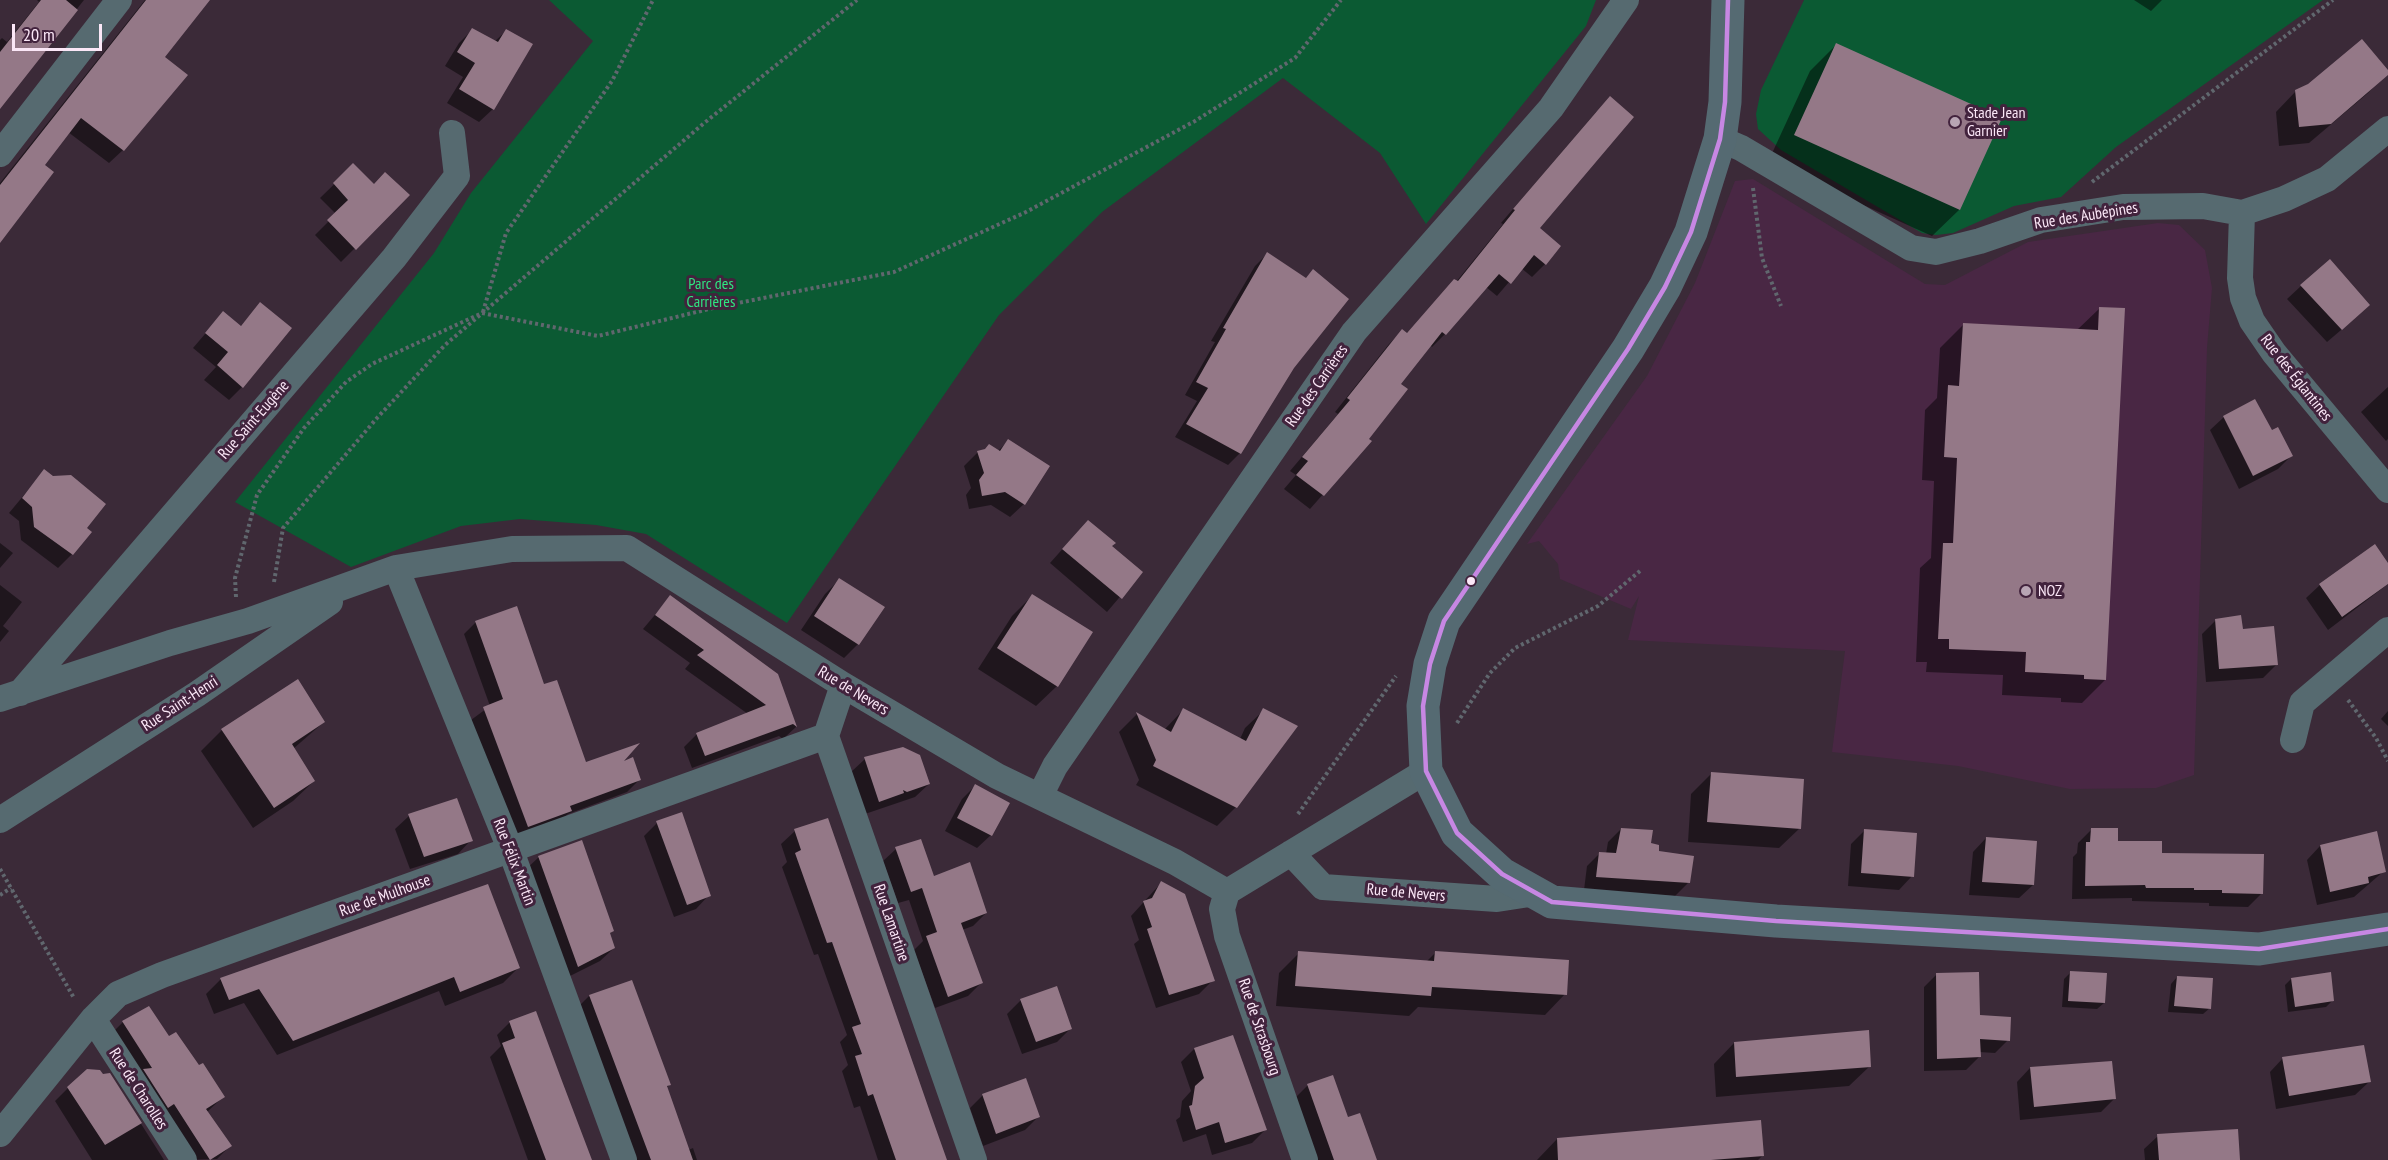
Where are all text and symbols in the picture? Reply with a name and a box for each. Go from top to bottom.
scale bar [15,12,105,50]
text: 20 m [23,23,55,46]
place label: Stade Jean Garnier [1967,103,2025,141]
marker: Stade Jean Garnier [1948,115,1962,129]
street label: Rue des Aubépines [2033,198,2139,234]
park label: Parc des Carrières [687,274,735,312]
street label: Rue des Églantines [2256,331,2336,425]
street label: Rue des Carrières [1282,341,1352,431]
street label: Rue Saint-Eugène [215,377,293,463]
unlabelled marker [1465,575,1477,587]
place label: NOZ [2038,581,2062,601]
marker: NOZ [2019,584,2033,598]
street label: Rue de Nevers [814,662,892,720]
street label: Rue Saint-Henri [138,672,222,736]
street label: Rue Félix Martin [489,816,539,908]
street label: Rue de Mulhouse [337,871,433,921]
street label: Rue de Nevers [1366,880,1446,906]
street label: Rue Lamartine [869,882,913,964]
street label: Rue de Strasbourg [1233,976,1285,1078]
street label: Rue de Charolles [105,1045,171,1133]

